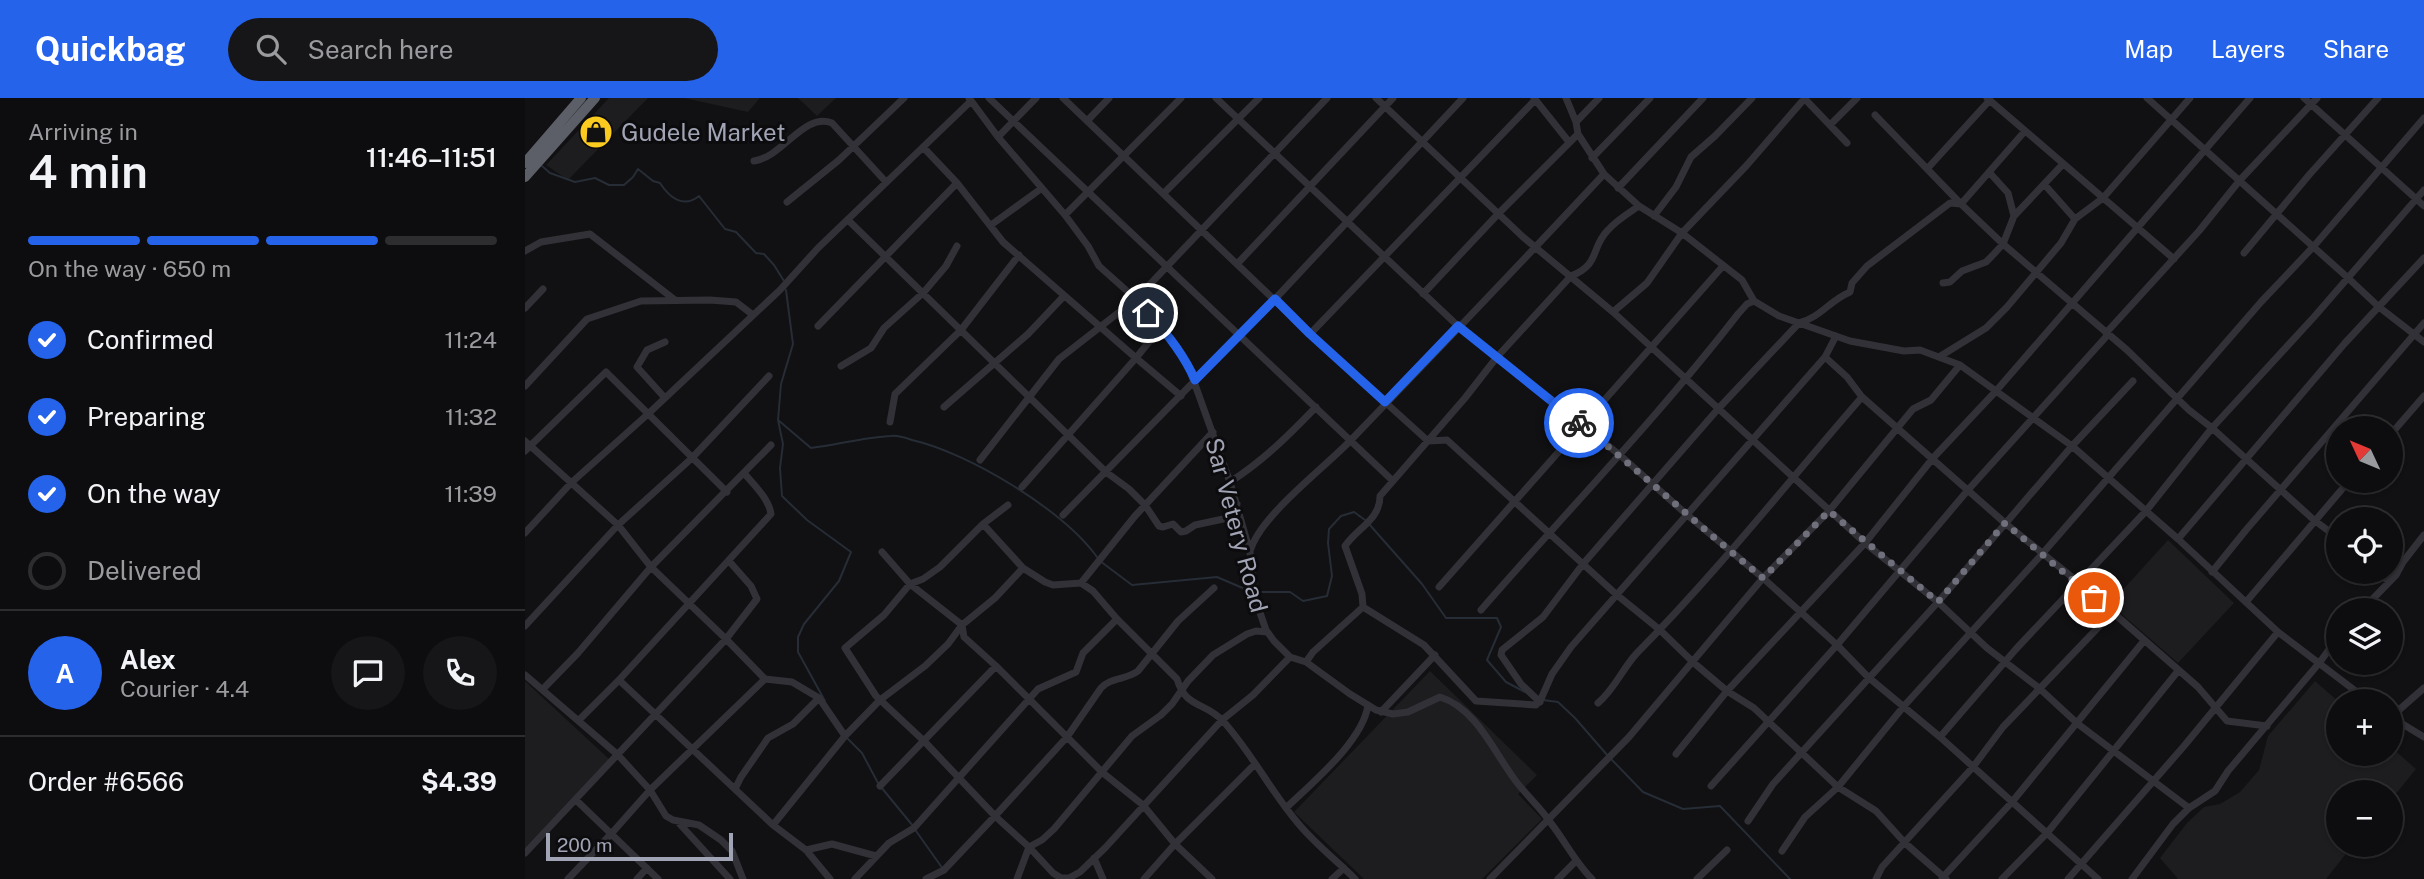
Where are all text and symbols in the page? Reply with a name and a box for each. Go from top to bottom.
search box [228,18,718,81]
text: Quickbag [35,30,186,68]
icon: search [252,30,290,68]
text: Search here [308,34,454,65]
text: Map [2124,35,2173,63]
text: Layers [2211,35,2285,63]
text: Share [2323,35,2389,63]
shop icon: Gudele Market [577,113,615,151]
text: Arriving in [28,118,138,145]
place label: Gudele Market [621,118,786,146]
text: 11:46–11:51 [366,142,497,173]
text: 4 min [28,144,148,198]
text: On the way · 650 m [28,255,231,282]
pin [1118,283,1178,343]
icon: home [1129,294,1167,332]
icon: check [28,321,66,359]
text: Confirmed [87,324,214,355]
text: 11:24 [444,326,497,353]
courier [1544,388,1614,458]
icon: check [28,398,66,436]
text: Preparing [87,401,206,432]
text: 11:32 [445,403,497,430]
icon: bike [1560,404,1598,442]
north arrow [2326,416,2403,494]
map controls [2326,416,2403,857]
street label: Sar Vetery Road [1200,435,1274,615]
icon: check [28,475,66,513]
text: On the way [87,478,221,509]
text: 11:39 [444,480,497,507]
button: locate [2326,507,2403,584]
text: Delivered [87,555,202,586]
pin [2064,568,2124,628]
icon: bag [2075,579,2113,617]
button: layers [2326,598,2403,675]
button: chat [331,636,405,710]
button: phone [423,636,497,710]
text: Alex [120,644,176,675]
text: A [56,658,74,689]
text: Courier · 4.4 [120,675,249,702]
button: + [2326,689,2403,766]
text: Order #6566 [28,766,184,797]
text: $4.39 [421,766,497,797]
button: − [2326,780,2403,857]
scale bar [546,830,733,862]
text: 200 m [557,834,613,856]

